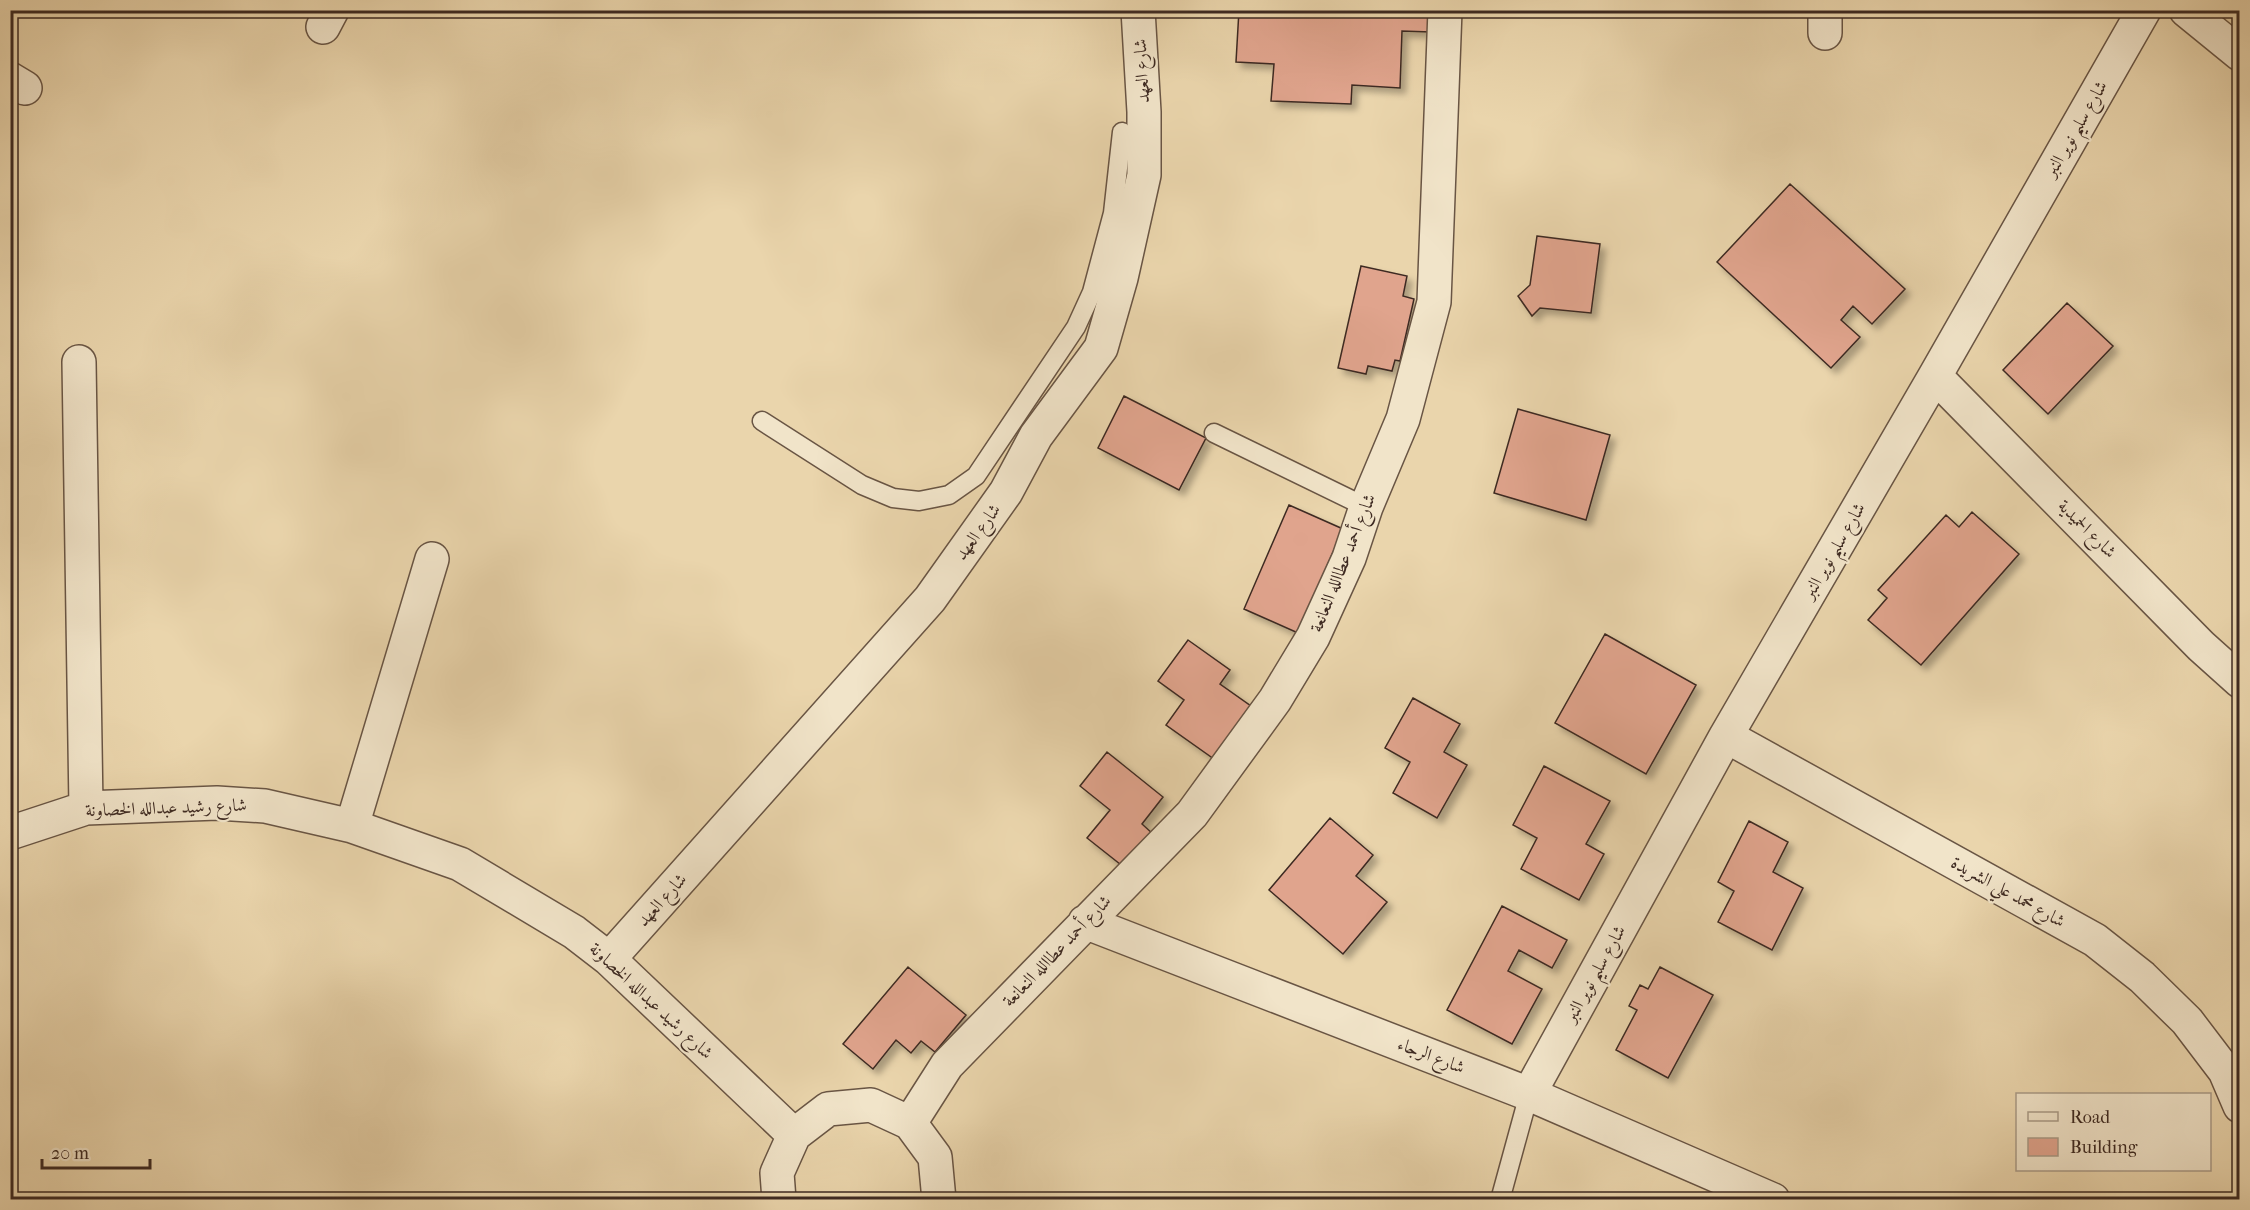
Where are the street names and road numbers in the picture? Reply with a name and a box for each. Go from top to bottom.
street label: شارع العهد [1130,38,1158,104]
street label: شارع سليم نوير النبر [2039,77,2118,186]
street label: شارع أحمد عطاالله النعانعة [1303,490,1384,637]
street label: شارع الحميدية [2051,495,2121,565]
street label: شارع سليم نوير النبر [1797,499,1876,608]
street label: شارع العهد [951,500,1009,567]
street label: شارع رشيد عبدالله الخصاونة [85,795,247,825]
street label: شارع محمد علي الشريدة [1944,852,2069,937]
street label: شارع العهد [633,869,694,934]
street label: شارع أحمد عطاالله النعانعة [996,889,1119,1014]
street label: شارع سليم نوير النبر [1559,922,1636,1031]
street label: شارع رشيد عبدالله الخصاونة [582,938,717,1067]
street label: شارع الرجاء [1393,1034,1467,1082]

